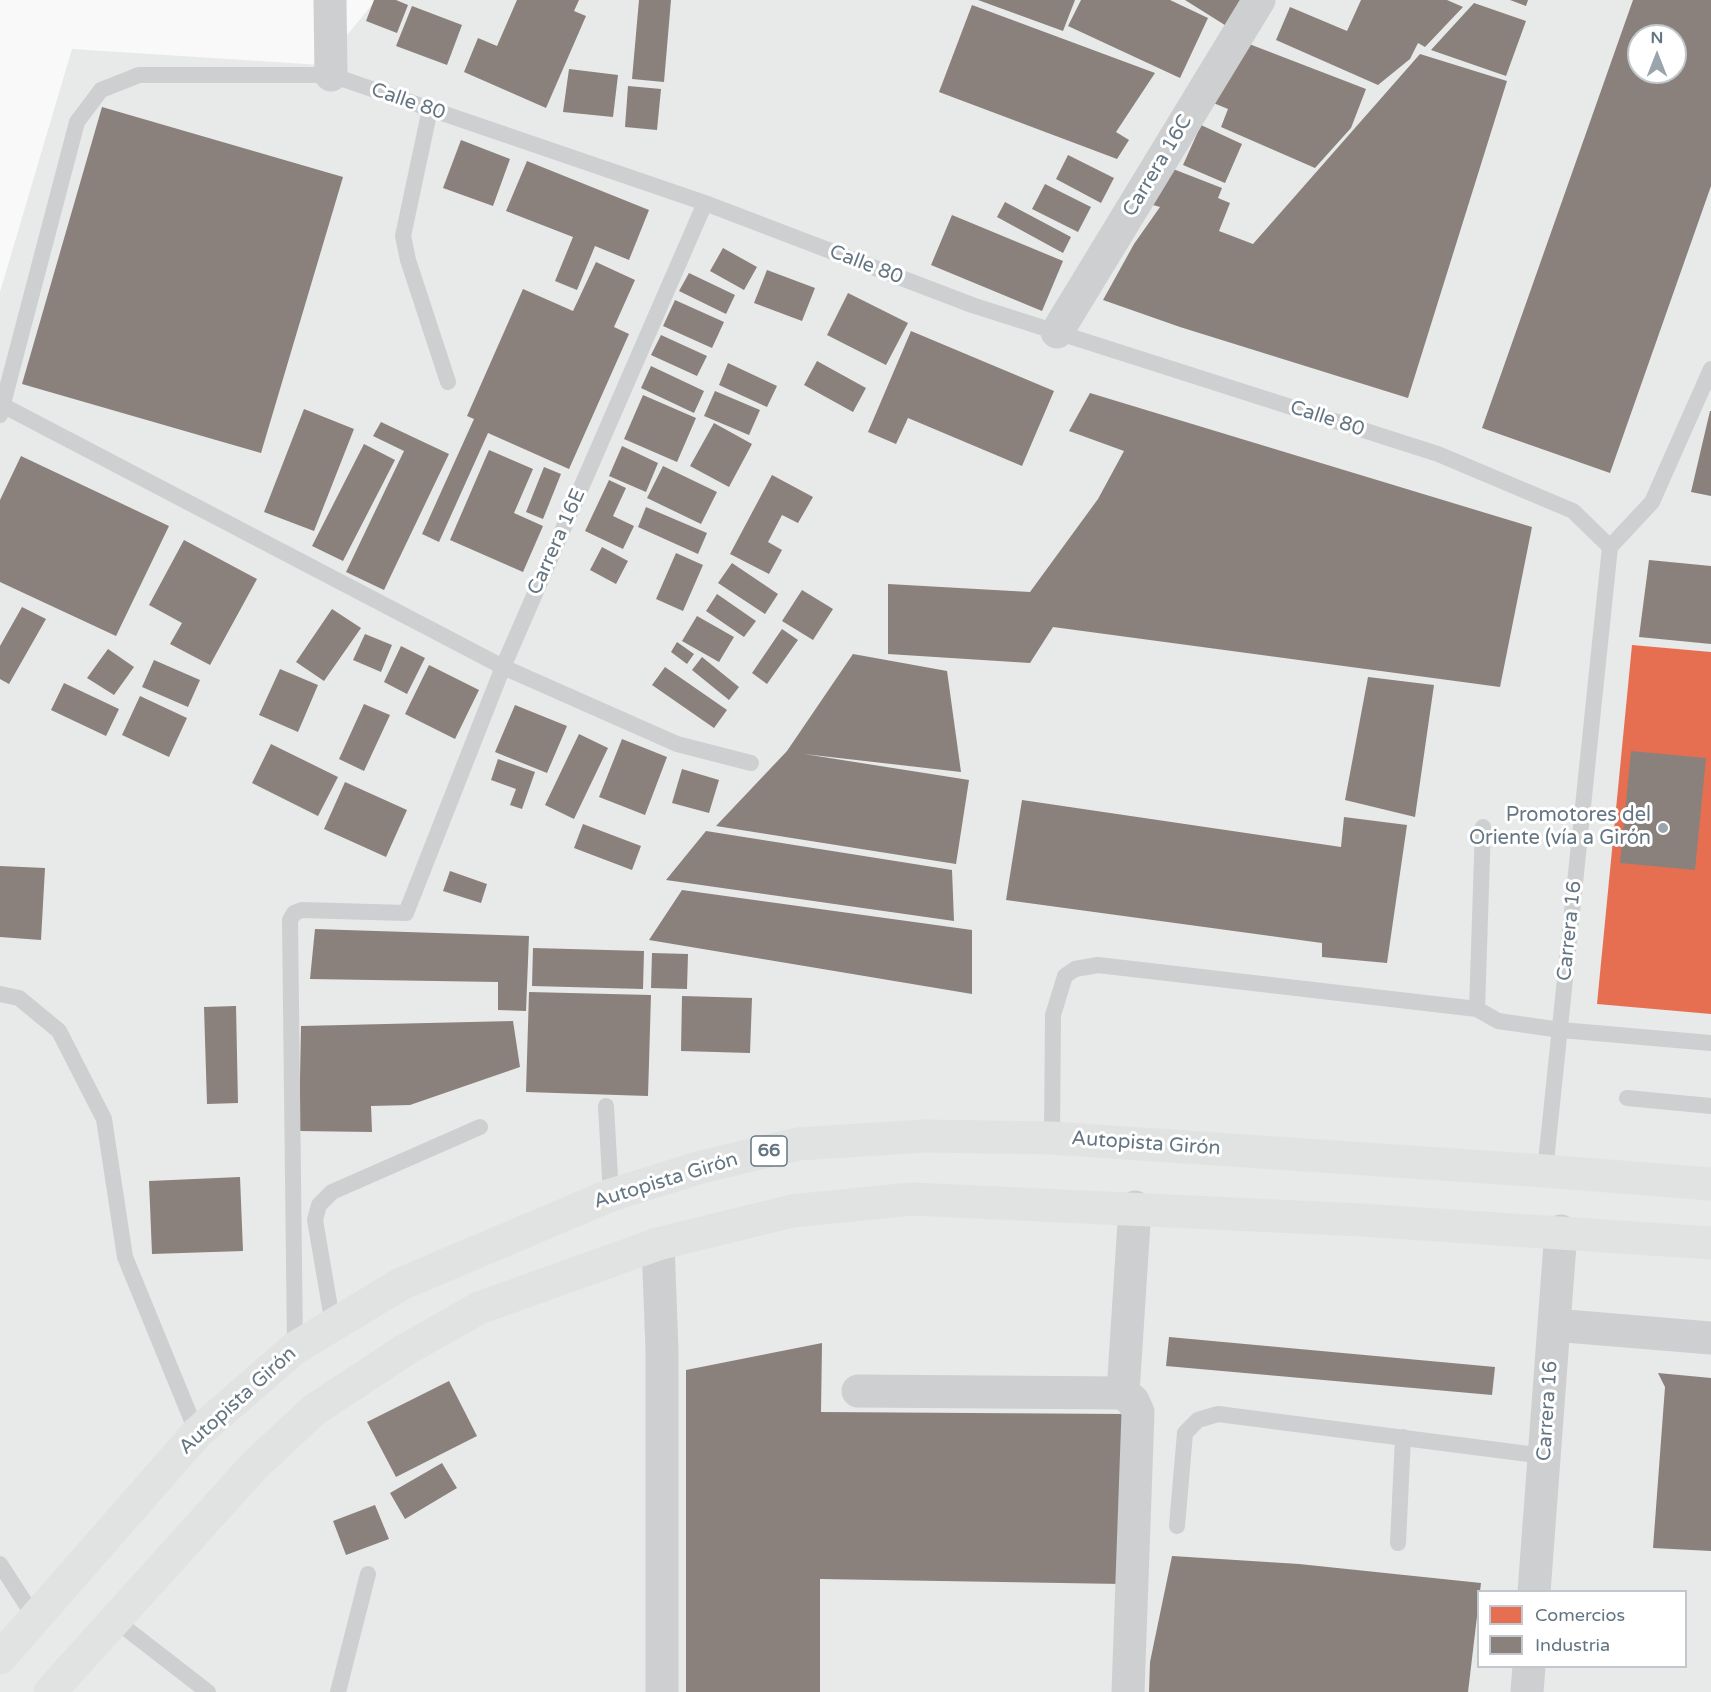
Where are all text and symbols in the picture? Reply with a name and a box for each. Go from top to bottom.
north arrow [1627,24,1687,84]
text: N [1651,28,1663,48]
street label: Calle 80 [368,78,448,126]
street label: Carrera 16C [1118,111,1198,221]
street label: Calle 80 [826,240,906,290]
street label: Calle 80 [1287,396,1367,442]
street label: Carrera 16E [523,485,591,599]
place label: Promotores del Oriente (vía a Girón [1469,804,1651,851]
marker: Promotores del Oriente (vía a Girón [1656,821,1670,835]
street label: Carrera 16 [1553,880,1587,982]
street label: Autopista Girón [1071,1127,1221,1161]
road number: 66 [751,1136,787,1166]
street label: Autopista Girón [591,1148,741,1214]
street label: Autopista Girón [174,1342,302,1460]
street label: Carrera 16 [1533,1360,1563,1462]
legend [1477,1590,1687,1668]
text: Comercios [1535,1604,1625,1626]
text: Industria [1535,1634,1610,1656]

